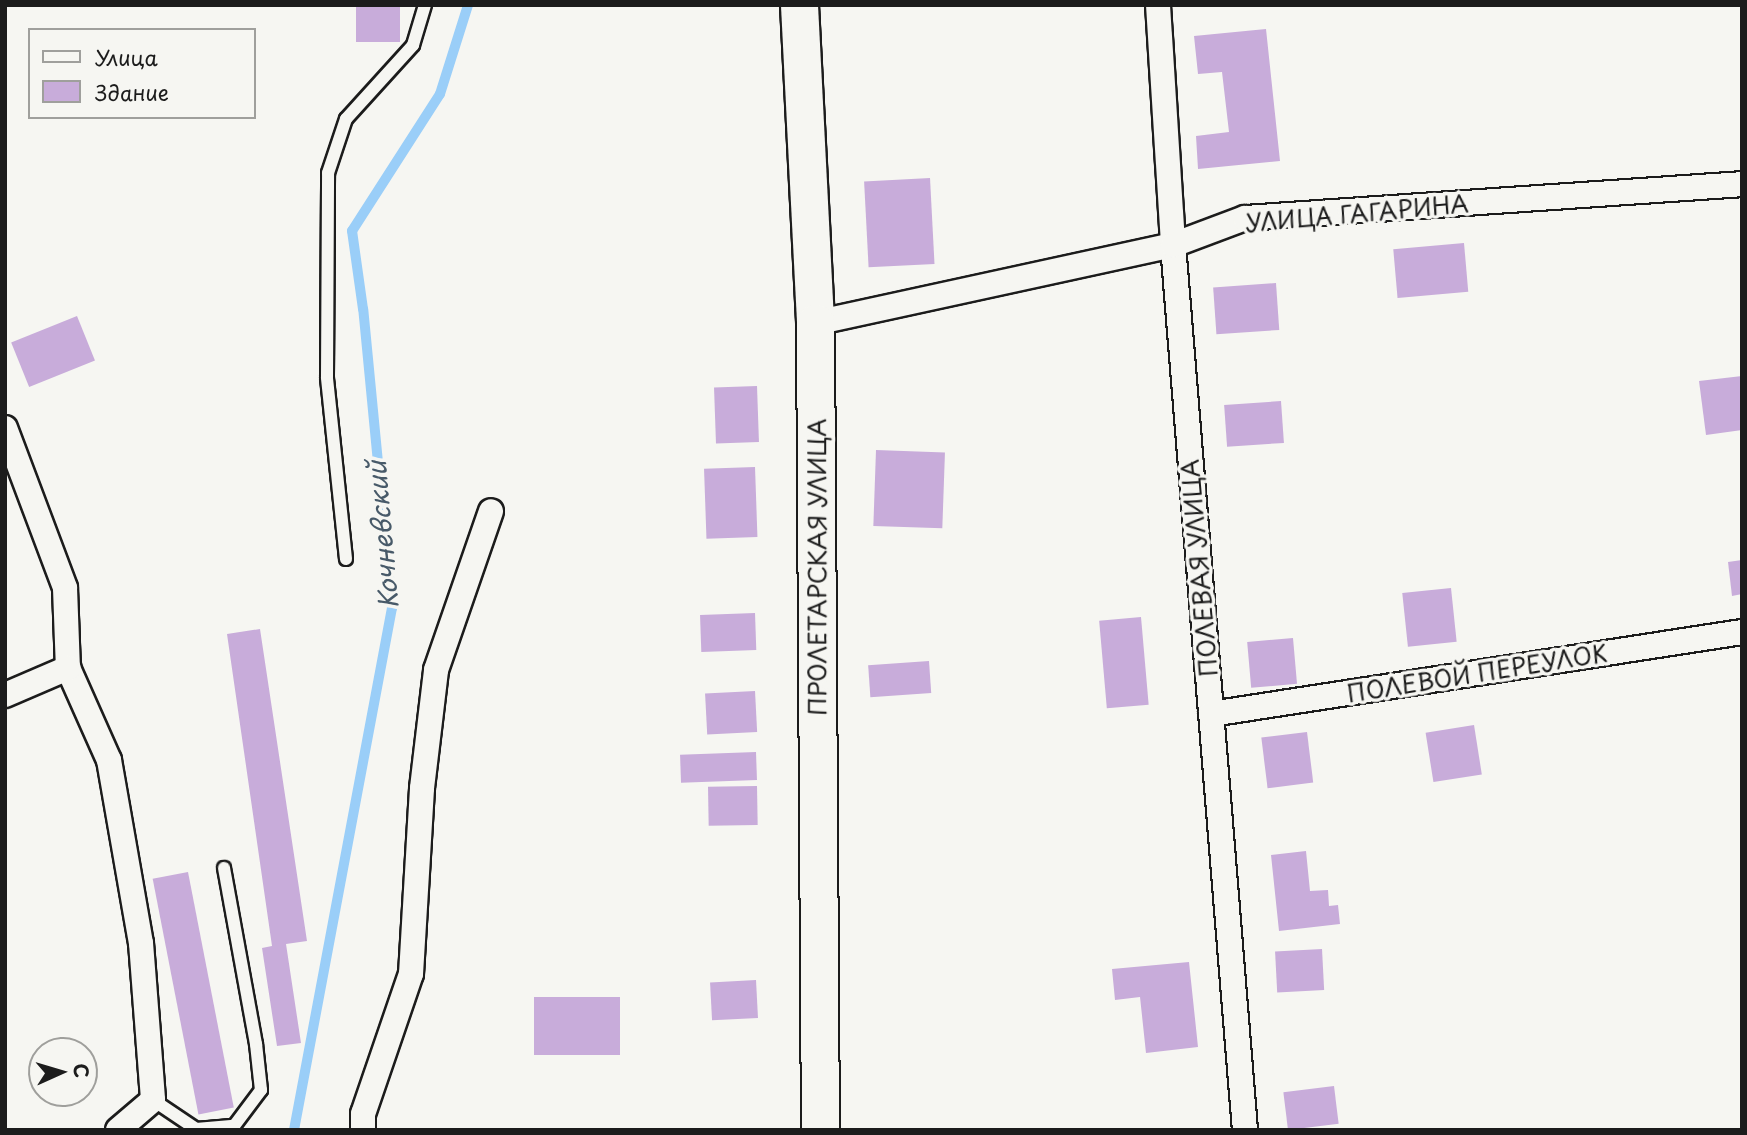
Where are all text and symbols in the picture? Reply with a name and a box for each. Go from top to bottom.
legend [28,28,256,119]
text: Улица [95,41,158,73]
text: Здание [95,76,169,108]
street label: УЛИЦА ГАГАРИНА [1243,189,1471,237]
street label: ПРОЛЕТАРСКАЯ УЛИЦА [803,418,831,716]
street label: ПОЛЕВАЯ УЛИЦА [1175,459,1223,677]
water label: Кочневский [360,460,404,610]
street label: ПОЛЕВОЙ ПЕРЕУЛОК [1345,638,1609,708]
north arrow [28,1037,98,1107]
text: С [67,1063,96,1079]

